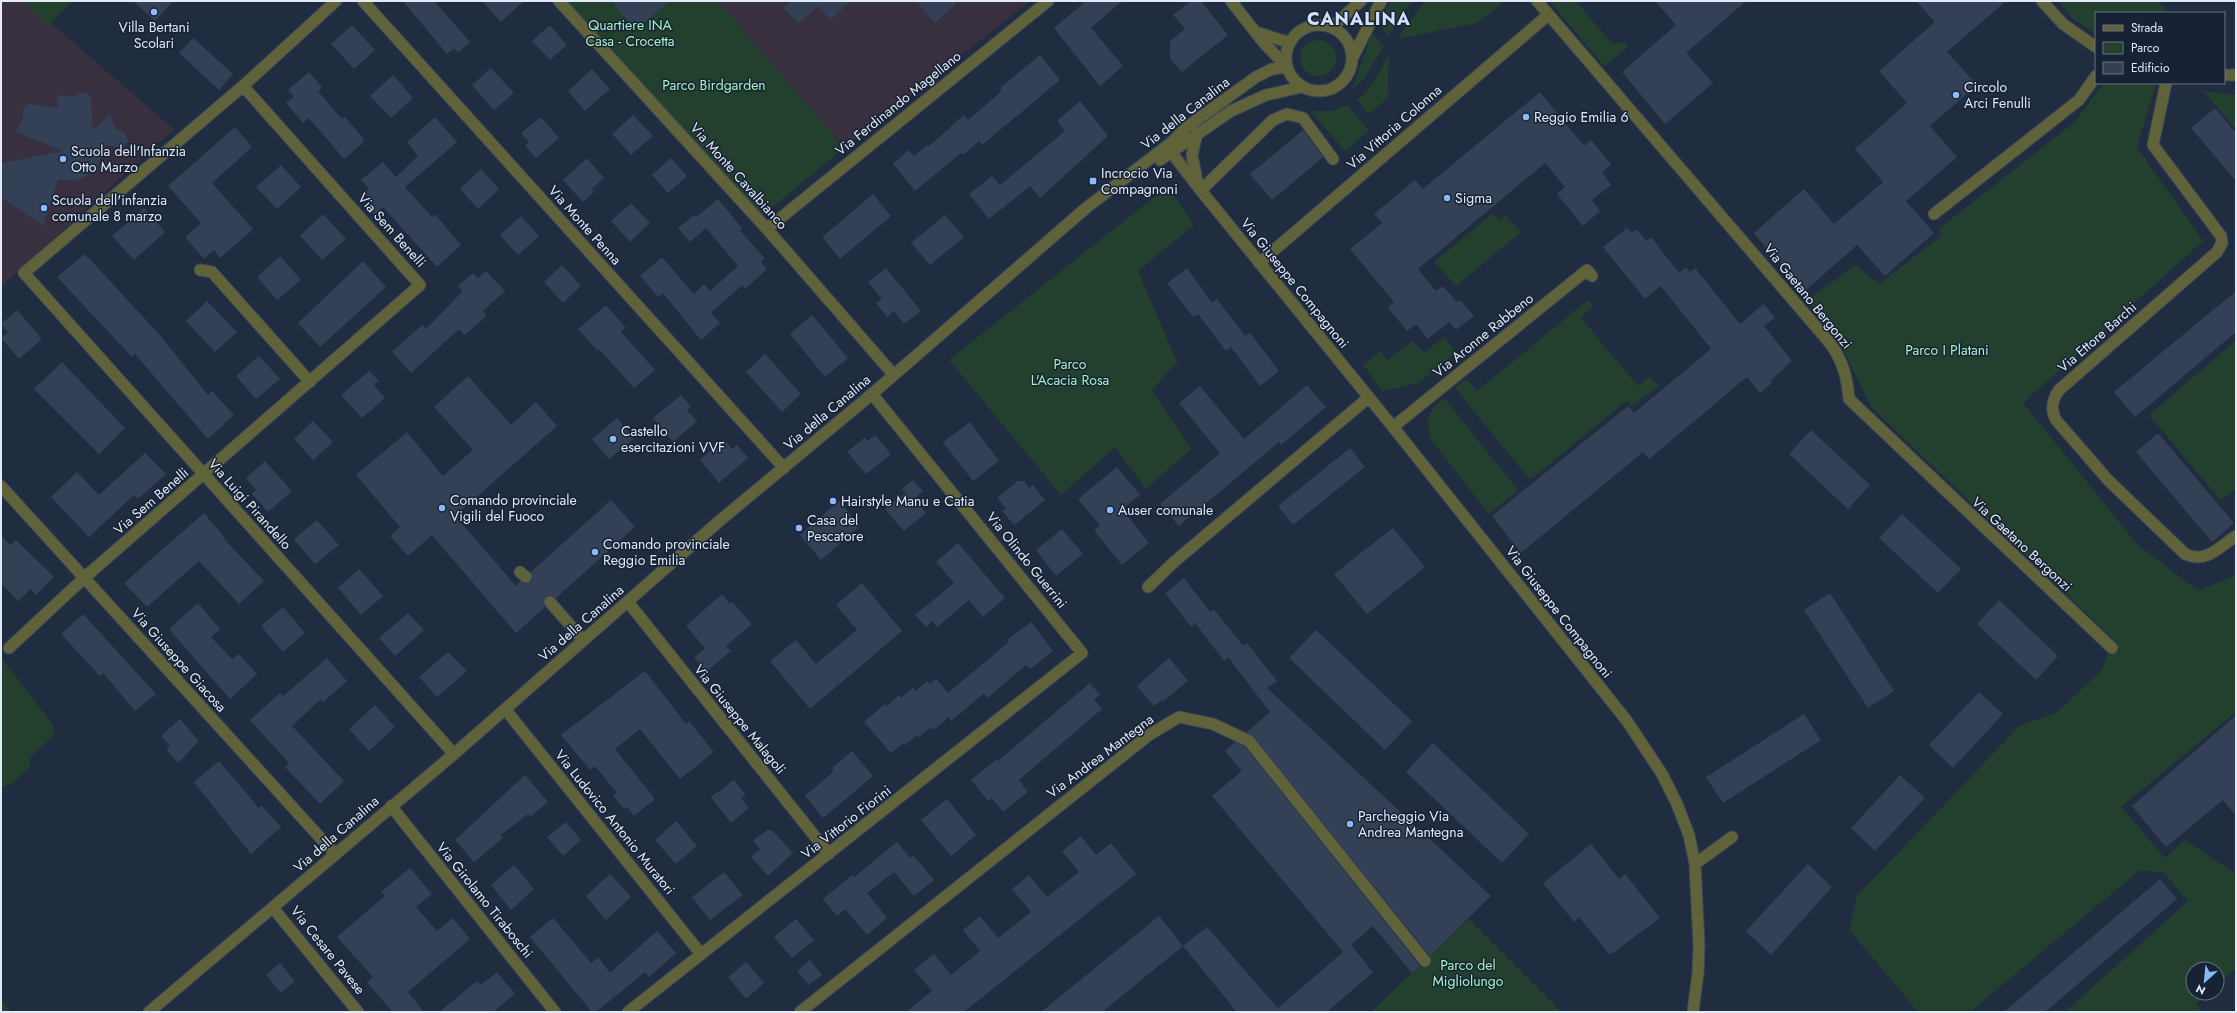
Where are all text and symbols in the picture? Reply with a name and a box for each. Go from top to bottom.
district label: CANALINA [1307,6,1411,32]
marker: Villa Bertani Scolari [149,7,159,17]
legend [2095,12,2225,84]
park label: Quartiere INA Casa - Crocetta [585,15,675,51]
place label: Villa Bertani Scolari [118,17,190,53]
text: Strada [2131,19,2163,37]
text: Parco [2131,39,2160,57]
street label: Via Ferdinando Magellano [831,46,965,160]
text: Edificio [2131,59,2170,77]
street label: Via della Canalina [1136,72,1234,154]
park label: Parco Birdgarden [662,75,766,95]
place label: Circolo Arci Fenulli [1964,77,2031,113]
street label: Via Vittoria Colonna [1342,80,1446,174]
marker: Circolo Arci Fenulli [1951,90,1961,100]
place label: Reggio Emilia 6 [1534,107,1629,127]
marker: Reggio Emilia 6 [1521,112,1531,122]
street label: Via Monte Cavalbianco [686,118,793,234]
place label: Scuola dell'Infanzia Otto Marzo [71,141,186,177]
marker: Scuola dell'Infanzia Otto Marzo [58,154,68,164]
place label: Incrocio Via Compagnoni [1101,163,1178,199]
marker: Incrocio Via Compagnoni [1088,176,1098,186]
street label: Via Monte Penna [544,181,626,269]
place label: Sigma [1455,188,1492,208]
street label: Via Sem Benelli [353,189,431,271]
place label: Scuola dell'infanzia comunale 8 marzo [52,190,167,226]
marker: Sigma [1442,193,1452,203]
marker: Scuola dell'infanzia comunale 8 marzo [39,203,49,213]
street label: Via Giuseppe Compagnoni [1236,213,1354,353]
street label: Via Gaetano Bergonzi [1759,239,1857,353]
street label: Via Aronne Rabbeno [1428,288,1538,382]
street label: Via Ettore Barchi [2053,297,2141,377]
park label: Parco I Platani [1905,340,1989,360]
park label: Parco L'Acacia Rosa [1031,354,1109,390]
street label: Via della Canalina [779,370,875,454]
place label: Castello esercitazioni VVF [621,421,725,457]
marker: Castello esercitazioni VVF [608,434,618,444]
street label: Via Luigi Pirandello [204,454,297,554]
street label: Via Sem Benelli [109,463,193,539]
place label: Comando provinciale Vigili del Fuoco [450,490,577,526]
place label: Hairstyle Manu e Catia [841,491,974,511]
street label: Via Gaetano Bergonzi [1967,492,2077,596]
marker: Hairstyle Manu e Catia [828,496,838,506]
place label: Auser comunale [1118,500,1213,520]
marker: Comando provinciale Vigili del Fuoco [437,503,447,513]
marker: Auser comunale [1105,505,1115,515]
street label: Via Olindo Guerrini [982,508,1072,612]
place label: Casa del Pescatore [807,510,863,546]
marker: Casa del Pescatore [794,523,804,533]
place label: Comando provinciale Reggio Emilia [603,534,730,570]
street label: Via Giuseppe Compagnoni [1501,542,1617,682]
marker: Comando provinciale Reggio Emilia [590,547,600,557]
street label: Via della Canalina [534,580,628,666]
street label: Via Giuseppe Giacosa [127,604,231,716]
street label: Via Giuseppe Malagoli [689,660,791,778]
street label: Via Andrea Mantegna [1042,709,1158,803]
street label: Via Ludovico Antonio Muratori [550,745,680,899]
street label: Via Vittorio Fiorini [797,781,895,863]
street label: Via della Canalina [289,791,383,877]
place label: Parcheggio Via Andrea Mantegna [1358,806,1463,842]
marker: Parcheggio Via Andrea Mantegna [1345,819,1355,829]
street label: Via Girolamo Tiraboschi [432,838,538,962]
street label: Via Cesare Pavese [286,901,370,999]
park label: Parco del Migliolungo [1432,955,1504,991]
north arrow [2185,961,2225,1001]
text: N [2193,981,2208,999]

